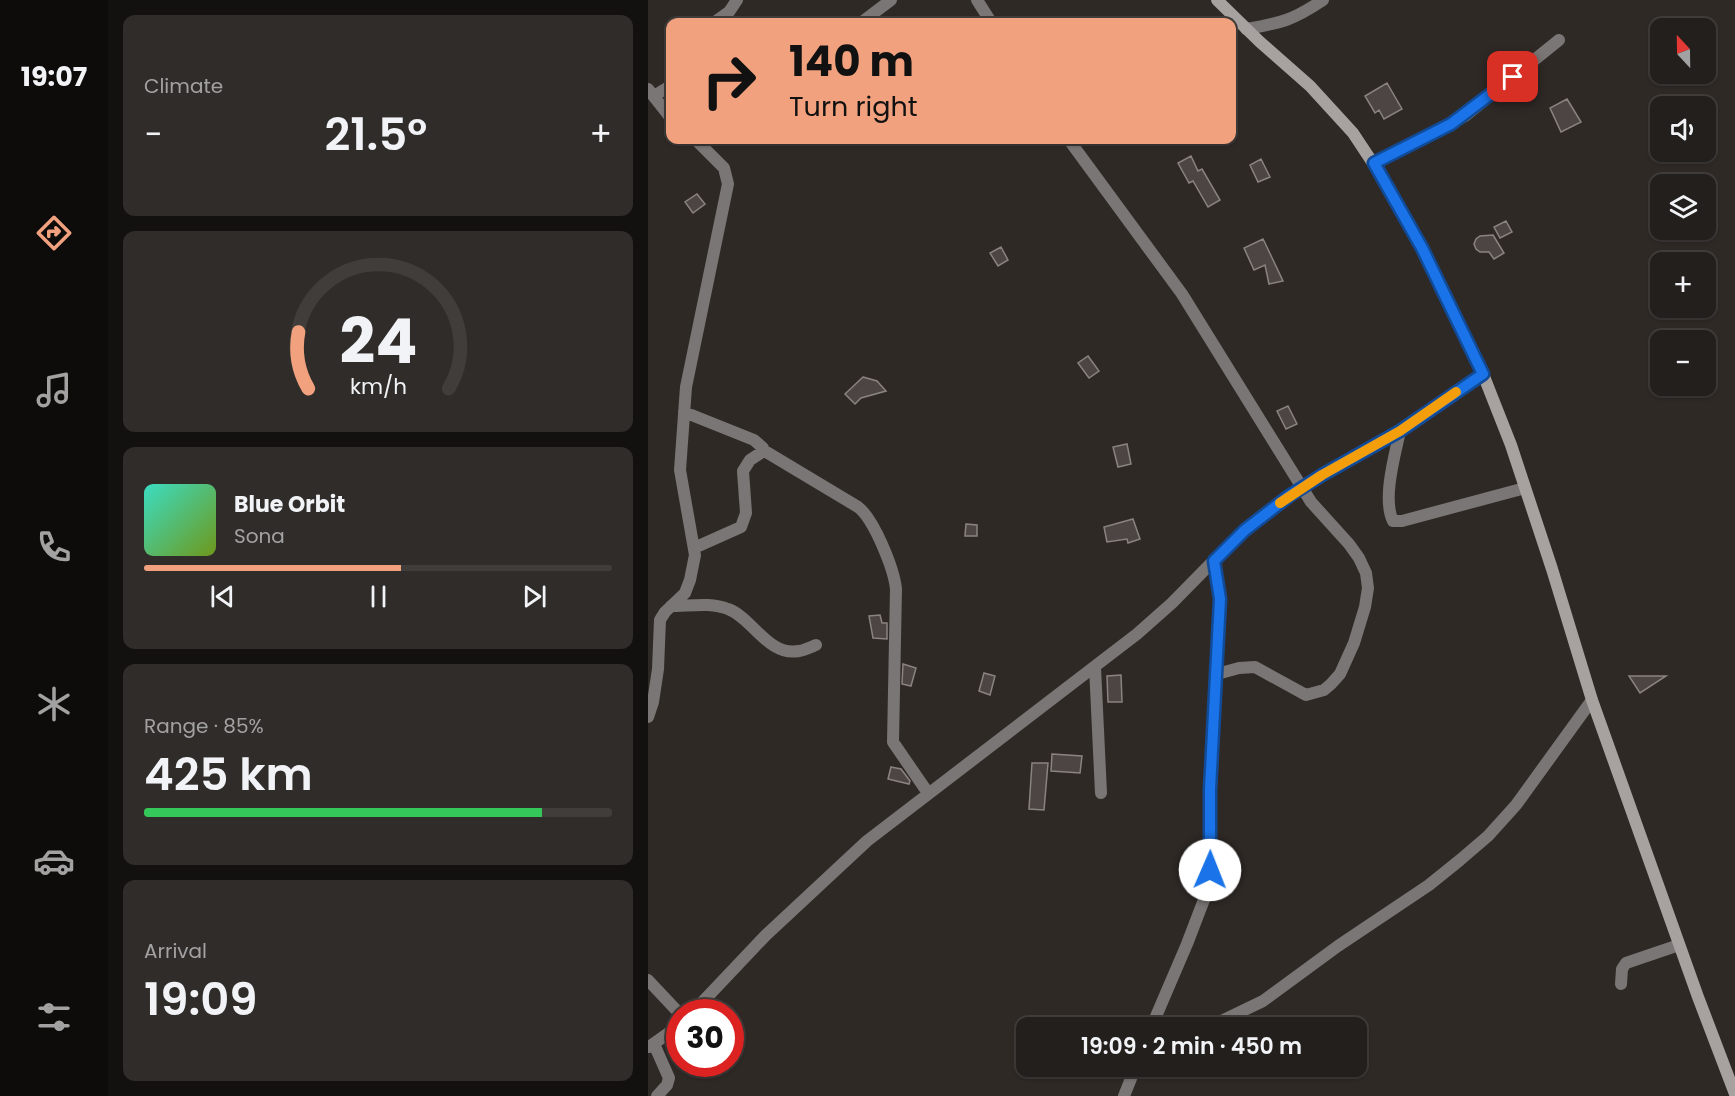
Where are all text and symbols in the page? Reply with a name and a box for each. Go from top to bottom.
north arrow [1650,18,1716,84]
map controls [1650,18,1716,396]
text: 140 m [789,32,914,91]
icon: right [690,42,768,120]
pin [1487,51,1538,102]
text: 19:07 [21,58,87,95]
icon: arrive [1496,60,1529,93]
text: Climate [144,72,223,100]
text: Turn right [789,88,918,125]
button: sound [1650,96,1716,162]
text: 21.5° [324,103,427,166]
text: − [144,111,162,158]
text: + [589,111,612,158]
button: layers [1650,174,1716,240]
icon: directions [33,212,75,254]
button: + [1650,252,1716,318]
text: 24 [339,297,417,385]
button: − [1650,330,1716,396]
icon: music [33,369,75,411]
text: km/h [349,371,407,402]
text: Blue Orbit [234,489,345,520]
text: Sona [234,522,285,550]
icon: phone [33,526,75,568]
icon: previous [206,580,239,613]
icon: pause [362,580,395,613]
icon: next [518,580,551,613]
icon: climate [33,683,75,725]
text: Range · 85% [144,712,264,740]
text: 425 km [144,743,313,806]
position arrow [1178,838,1242,902]
icon: car [33,840,75,882]
text: Arrival [144,937,207,965]
text: 19:09 [144,968,258,1031]
icon: filters [33,996,75,1038]
speed limit sign: 30 [666,999,744,1077]
text: 19:09 · 2 min · 450 m [1081,1031,1302,1062]

